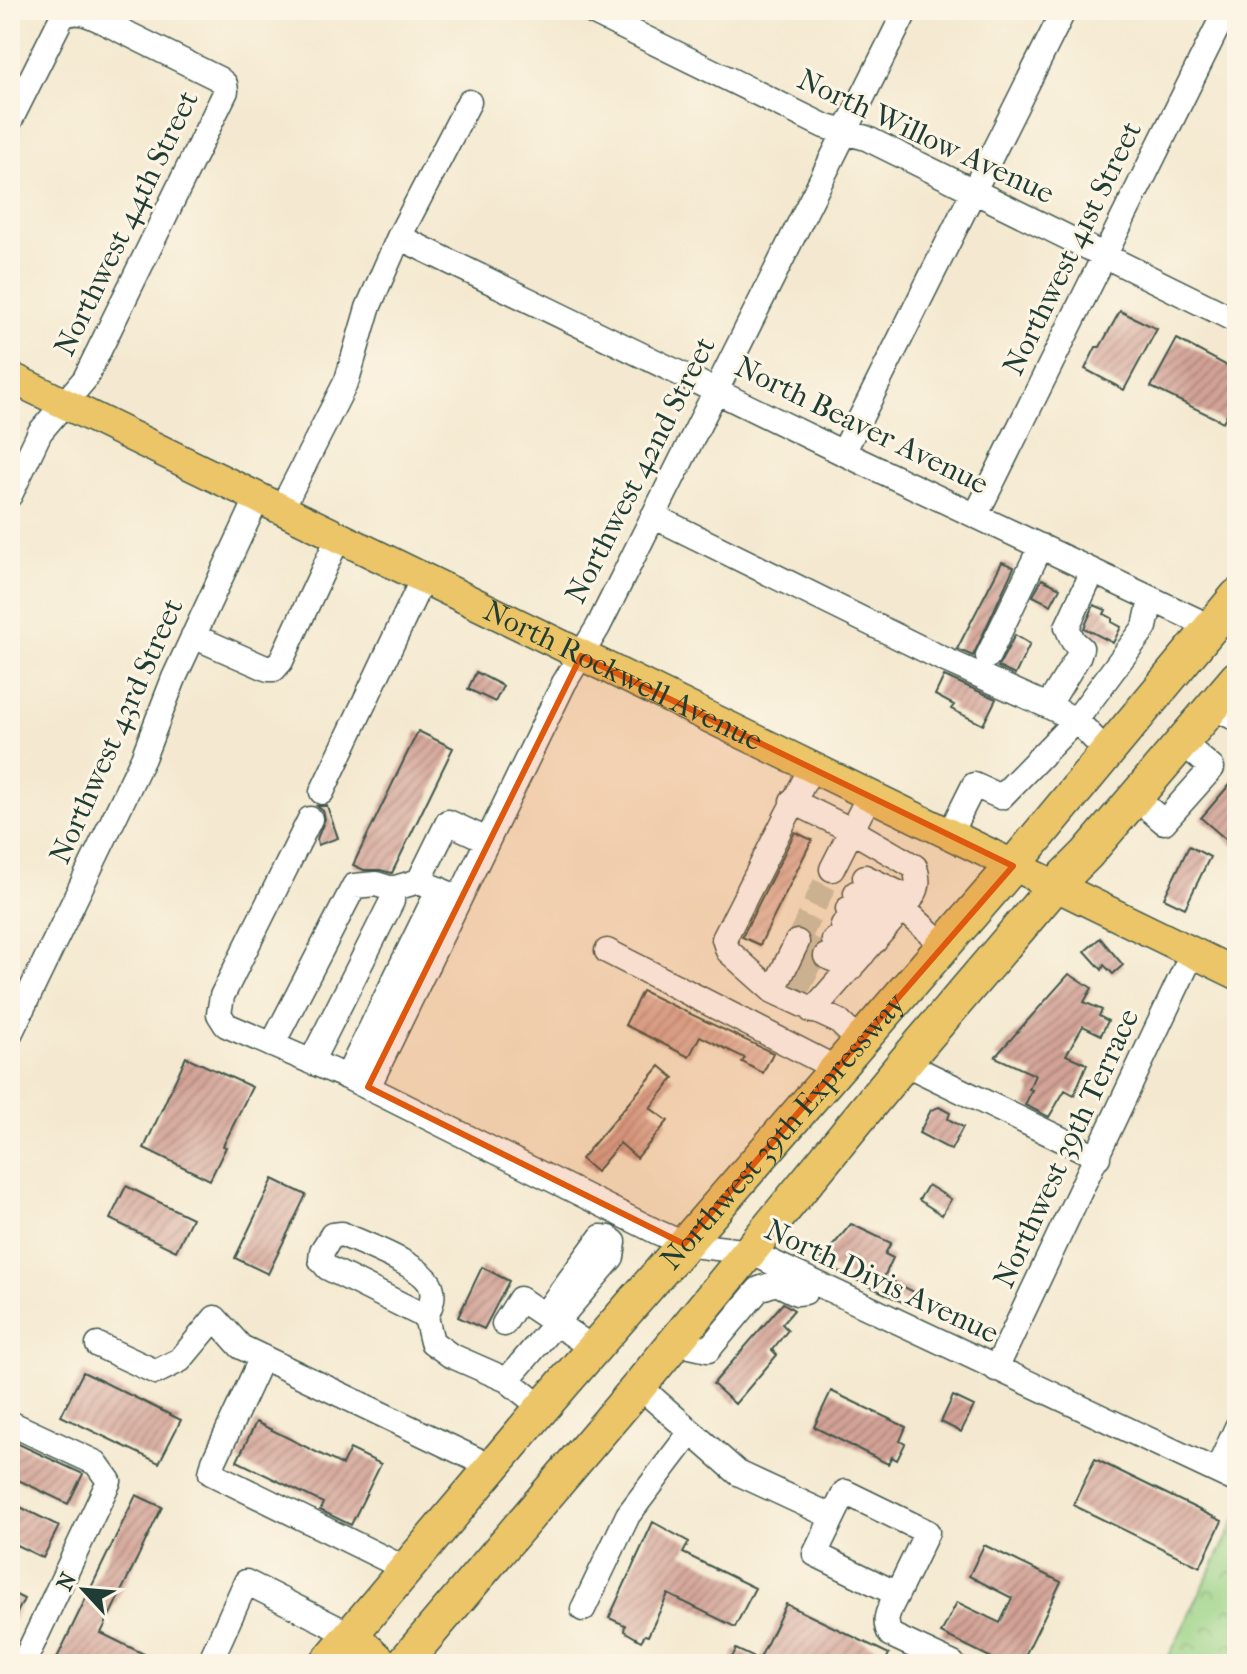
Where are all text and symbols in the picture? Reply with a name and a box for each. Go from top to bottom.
street label: North Willow Avenue [792,62,1060,211]
street label: Northwest 44th Street [47,85,206,361]
street label: Northwest 41st Street [996,116,1149,381]
street label: Northwest 42nd Street [558,331,723,609]
street label: North Beaver Avenue [730,349,994,502]
street label: Northwest 43rd Street [42,593,191,869]
street label: North Rockwell Avenue [478,593,768,759]
street label: Northwest 39th Expressway [654,985,913,1277]
street label: Northwest 39th Terrace [986,1003,1147,1293]
street label: North Divis Avenue [759,1212,1004,1351]
north arrow [44,1550,124,1630]
text: N [52,1568,82,1595]

